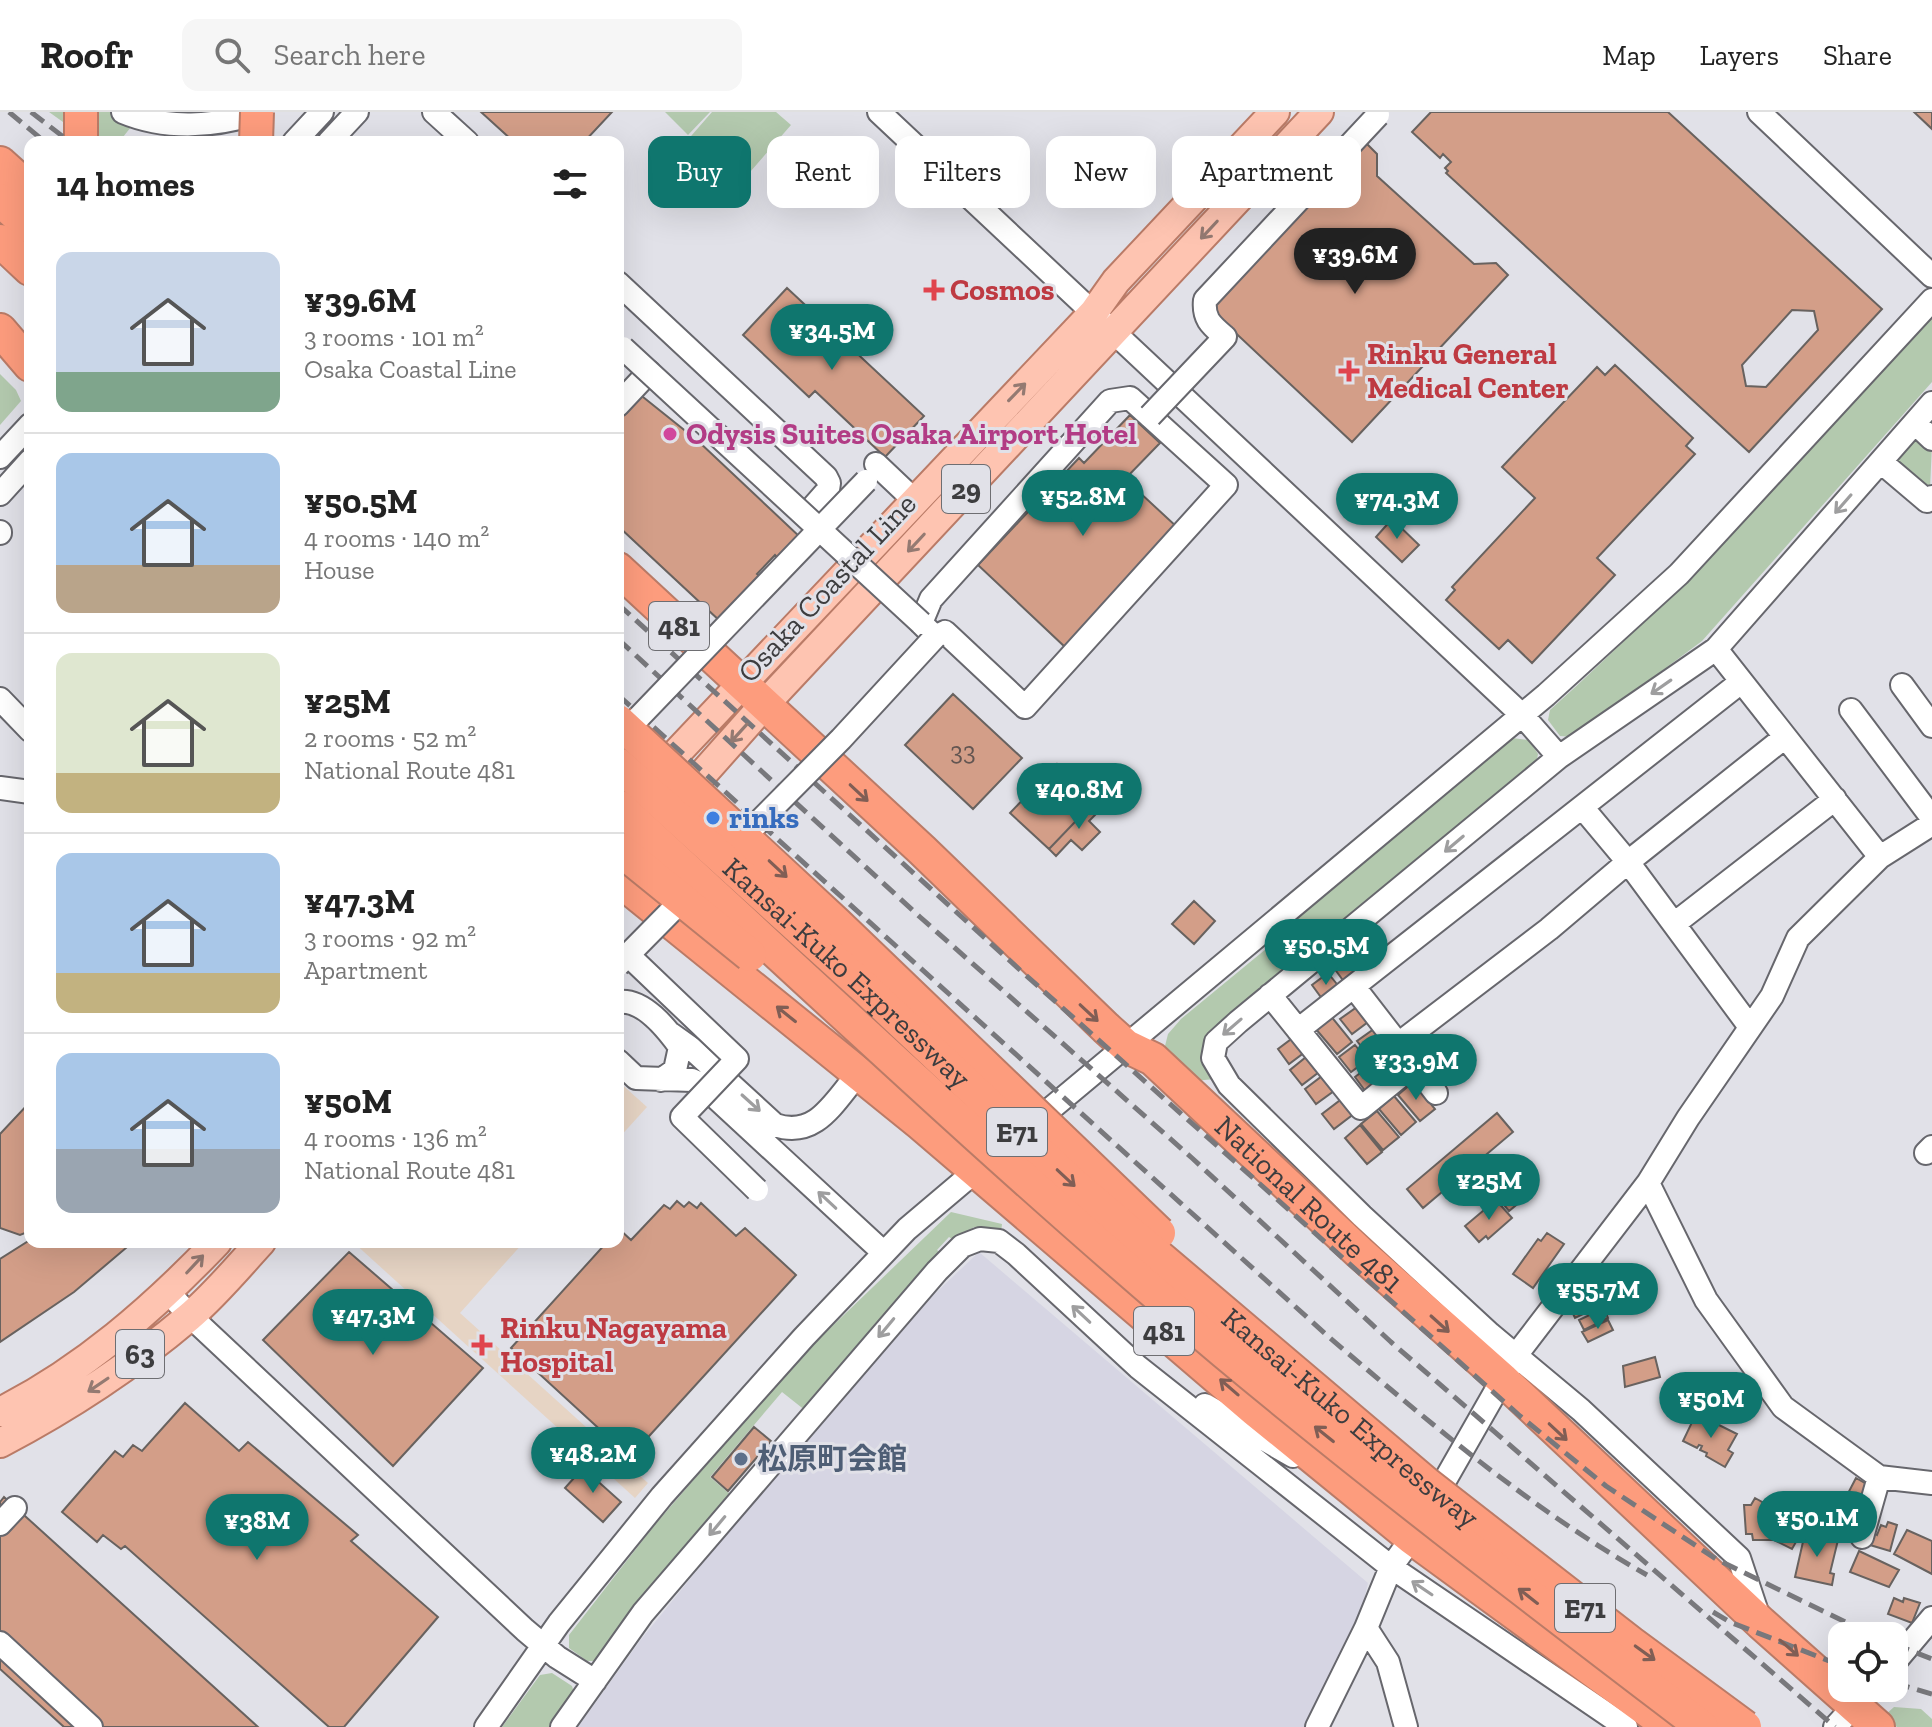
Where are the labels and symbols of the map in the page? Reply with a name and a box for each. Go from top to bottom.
one-way arrow [1199,220,1218,240]
pin: ¥39.6M [1290,228,1420,296]
place label: Cosmos [950,272,1055,308]
marker: Cosmos [925,281,943,299]
pin: ¥34.5M [767,304,897,372]
place label: Rinku General Medical Center [1367,336,1569,406]
marker: Rinku General Medical Center [1338,360,1360,382]
one-way arrow [1007,383,1026,402]
place label: Odysis Suites Osaka Airport Hotel [686,416,1137,452]
marker: Odysis Suites Osaka Airport Hotel [661,425,679,443]
road number: 29 [942,465,990,513]
pin: ¥52.8M [1018,470,1148,538]
pin: ¥74.3M [1332,473,1462,541]
street label: Osaka Coastal Line [730,486,924,690]
one-way arrow [1835,493,1853,513]
one-way arrow [907,532,926,552]
road number: 481 [649,602,709,650]
one-way arrow [1650,679,1672,695]
one-way arrow [730,723,748,743]
house number: 33 [950,735,976,767]
pin: ¥40.8M [1014,763,1144,831]
one-way arrow [849,783,869,801]
place label: rinks [729,800,800,836]
marker: rinks [704,809,722,827]
one-way arrow [1444,835,1465,853]
street label: Kansai-Kuko Expressway [715,850,979,1097]
one-way arrow [768,860,788,879]
pin: ¥50.5M [1261,919,1391,987]
one-way arrow [1079,1003,1099,1021]
one-way arrow [776,1005,797,1023]
one-way arrow [1222,1018,1243,1036]
pin: ¥33.9M [1351,1034,1481,1102]
one-way arrow [741,1094,761,1113]
road number: E71 [987,1108,1047,1156]
street label: National Route 481 [1207,1108,1410,1300]
pin: ¥25M [1442,1154,1536,1222]
one-way arrow [1056,1168,1076,1186]
one-way arrow [817,1191,837,1209]
one-way arrow [186,1255,204,1275]
pin: ¥55.7M [1533,1263,1663,1331]
pin: ¥47.3M [308,1289,438,1357]
street label: Kansai-Kuko Expressway [1214,1300,1486,1536]
one-way arrow [1071,1305,1091,1323]
road number: 481 [1134,1307,1194,1355]
place label: Rinku Nagayama Hospital [500,1310,727,1380]
one-way arrow [1429,1315,1449,1333]
one-way arrow [877,1317,895,1338]
road number: 63 [116,1330,164,1378]
marker: Rinku Nagayama Hospital [471,1334,493,1356]
pin: ¥50M [1664,1372,1758,1440]
one-way arrow [87,1377,109,1393]
one-way arrow [1219,1378,1240,1396]
one-way arrow [1548,1423,1568,1441]
one-way arrow [1314,1426,1335,1444]
pin: ¥48.2M [528,1427,658,1495]
place label: 松原町会館 [757,1441,907,1477]
marker: 松原町会館 [732,1450,750,1468]
pin: ¥50.1M [1752,1491,1882,1559]
pin: ¥38M [210,1494,304,1562]
one-way arrow [708,1515,726,1536]
one-way arrow [1412,1580,1434,1596]
road number: E71 [1555,1584,1615,1632]
one-way arrow [1518,1588,1539,1605]
one-way arrow [1779,1639,1799,1657]
one-way arrow [1633,1645,1655,1661]

